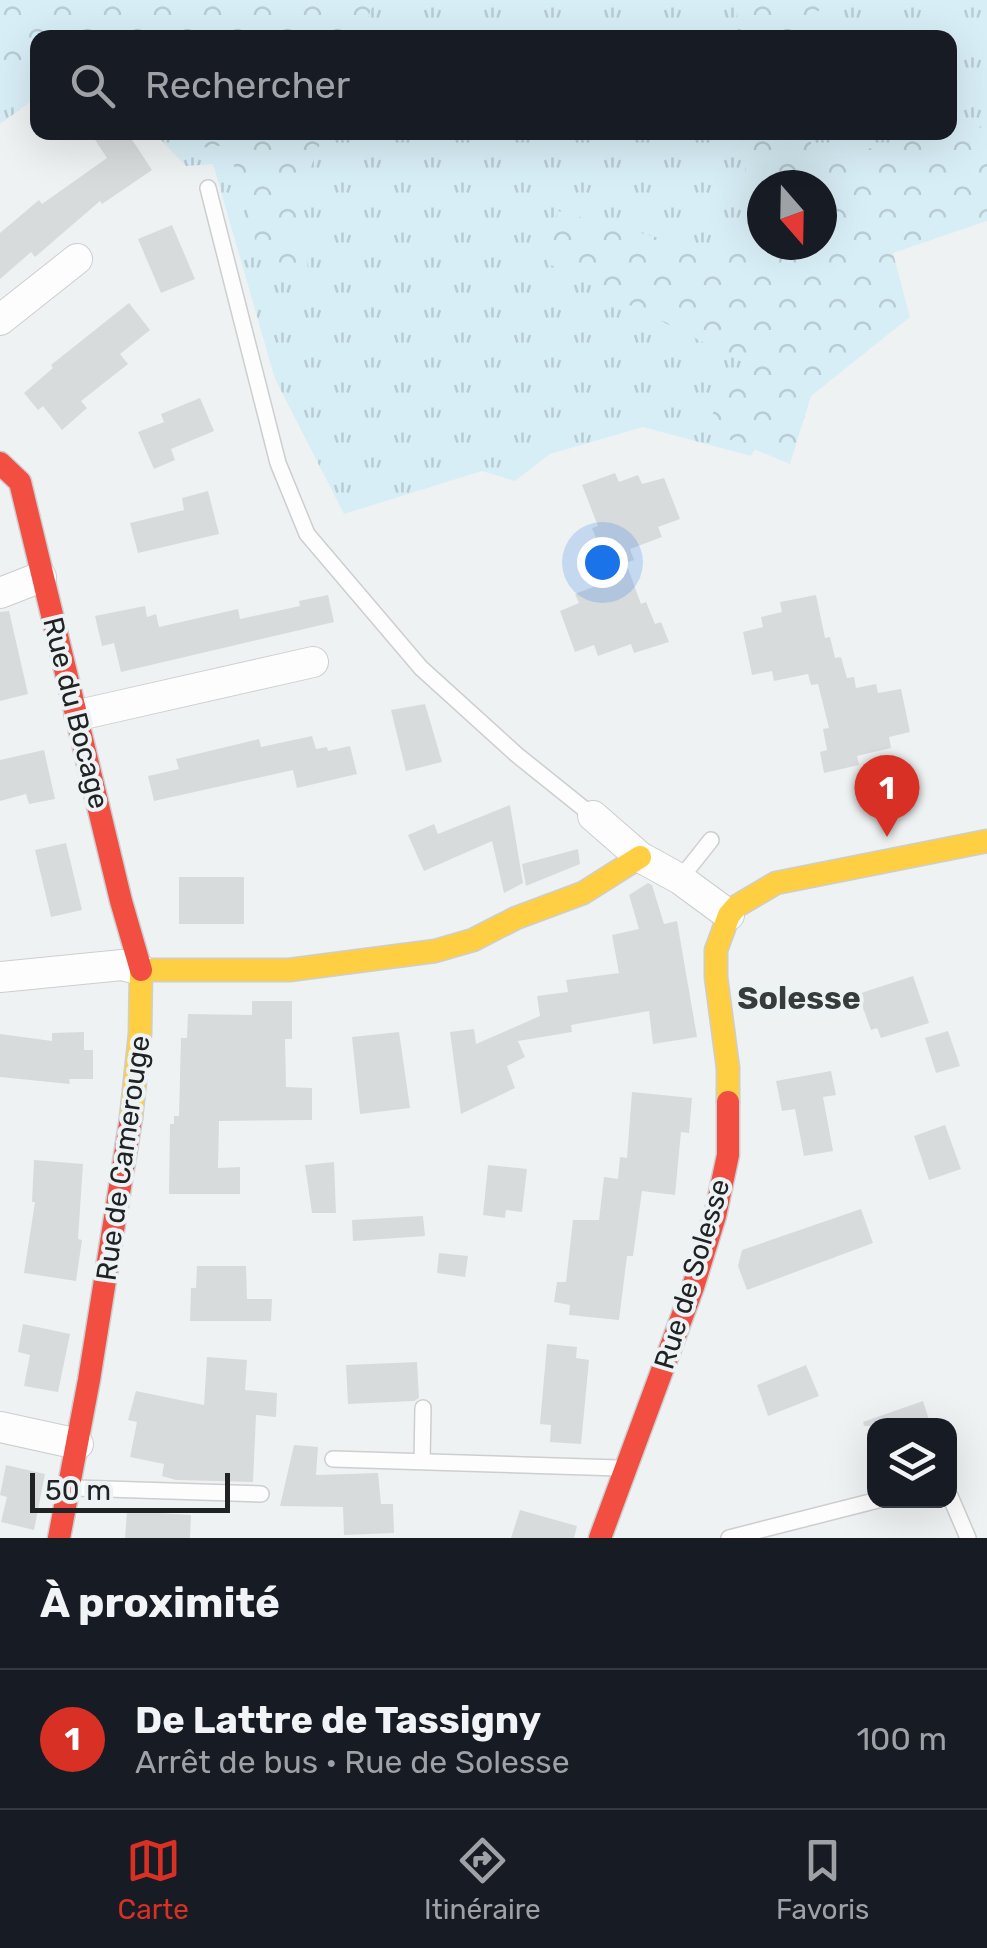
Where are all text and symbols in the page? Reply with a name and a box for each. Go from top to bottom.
search box [30,30,957,140]
icon: search [65,58,120,113]
text: Rechercher [145,62,350,108]
north arrow [747,170,837,260]
your location [577,537,628,588]
street label: Rue du Bocage [36,614,116,812]
pin: 1 [854,754,920,837]
district label: Solesse [737,979,861,1017]
street label: Rue de Camerouge [89,1033,157,1283]
street label: Rue de Solesse [647,1175,737,1373]
map controls [867,1418,957,1508]
button: layers [867,1418,957,1508]
scale bar [30,1468,230,1512]
text: 50 m [45,1474,111,1507]
text: À proximité [40,1578,280,1628]
text: De Lattre de Tassigny [135,1697,541,1743]
text: 1 [65,1720,80,1758]
text: 100 m [856,1720,947,1758]
text: Arrêt de bus · Rue de Solesse [135,1743,570,1781]
tab: Carte [118,1833,189,1926]
tab: Itinéraire [424,1833,541,1926]
tab: Favoris [776,1833,869,1926]

